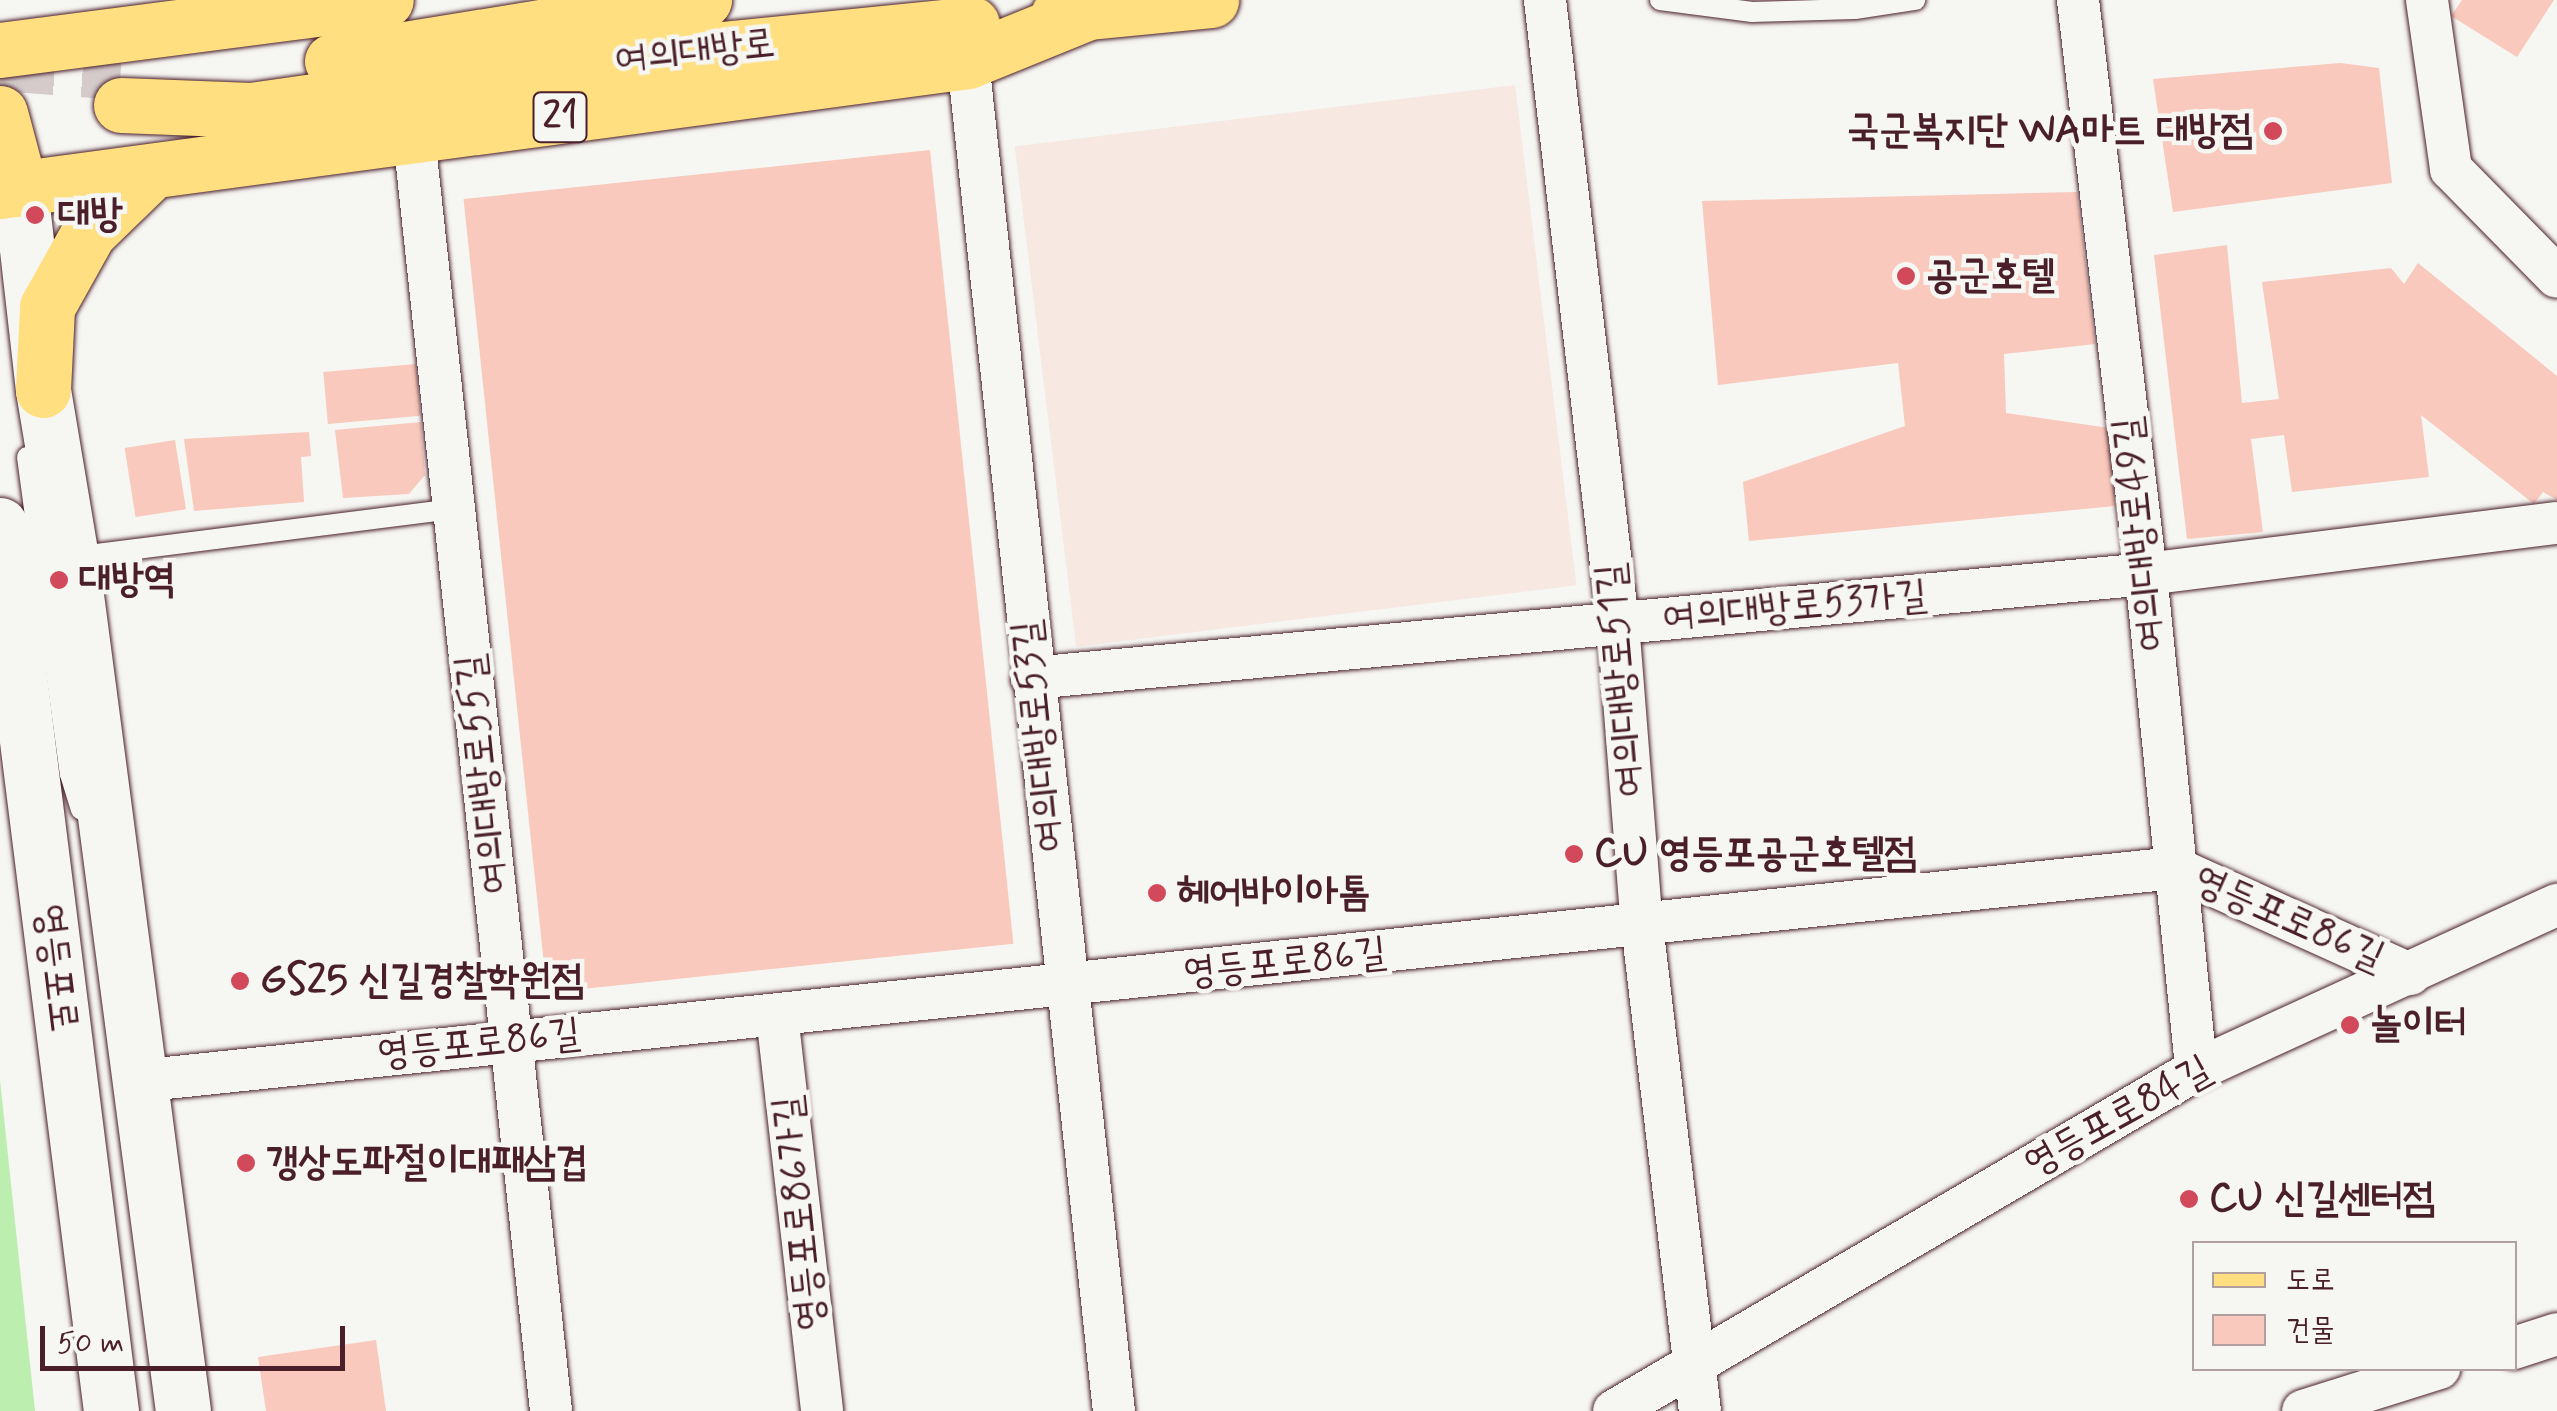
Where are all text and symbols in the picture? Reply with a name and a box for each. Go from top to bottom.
street label: 여의대방로 [612,20,778,84]
road number: 21 [532,84,588,150]
place label: 국군복지단 WA마트 대방점 [1847,107,2253,155]
marker: 국군복지단 WA마트 대방점 [2262,120,2284,142]
place label: 대방 [58,191,122,239]
marker: 대방 [22,202,48,228]
place label: 공군호텔 [1926,252,2055,300]
marker: 공군호텔 [1895,265,1917,287]
street label: 여의대방로49길 [2104,414,2176,654]
place label: 대방역 [79,556,176,604]
street label: 여의대방로51길 [1587,561,1655,799]
marker: 대방역 [48,569,70,591]
street label: 여의대방로53가길 [1661,572,1929,642]
street label: 여의대방로53길 [1003,617,1075,855]
street label: 여의대방로55길 [447,652,519,896]
place label: CU 영등포공군호텔점 [1594,830,1917,878]
marker: CU 영등포공군호텔점 [1563,843,1585,865]
street label: 영등포로86길 [2186,856,2392,982]
place label: 헤어바이아톰 [1177,869,1370,917]
marker: 헤어바이아톰 [1146,882,1168,904]
street label: 영등포로 [24,901,88,1035]
street label: 영등포로86길 [1181,928,1389,998]
place label: GS25 신길경찰학원점 [260,957,584,1005]
marker: GS25 신길경찰학원점 [229,970,251,992]
place label: 놀이터 [2370,1001,2467,1049]
street label: 영등포로86길 [375,1009,583,1079]
marker: 놀이터 [2339,1014,2361,1036]
street label: 영등포로84길 [2016,1046,2220,1188]
street label: 영등포로86가길 [764,1093,836,1333]
place label: 갱상도파절이대패삼겹 [266,1139,588,1187]
marker: 갱상도파절이대패삼겹 [235,1152,257,1174]
place label: CU 신길센터점 [2209,1175,2435,1223]
marker: CU 신길센터점 [2178,1188,2200,1210]
legend [2192,1241,2517,1371]
text: 도로 [2286,1261,2334,1300]
scale bar [45,1306,350,1368]
text: 건물 [2286,1311,2334,1350]
text: 50 m [57,1324,124,1363]

